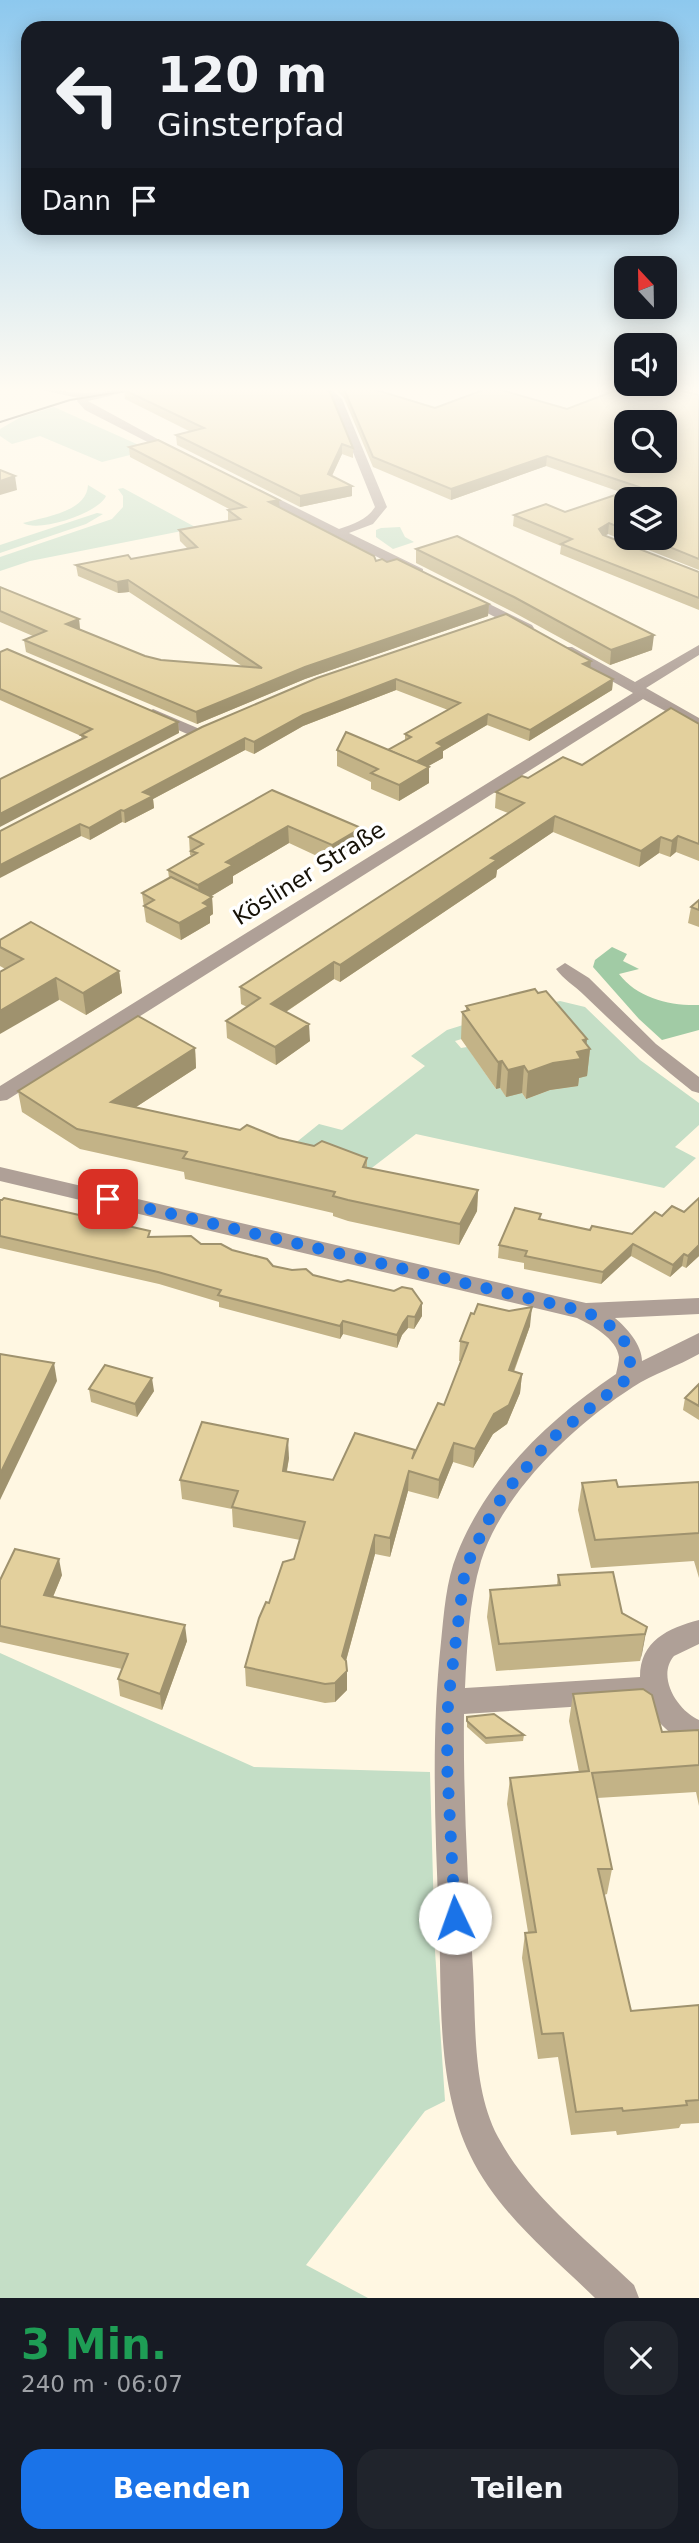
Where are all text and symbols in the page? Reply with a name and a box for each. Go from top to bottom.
text: 120 m [157,47,327,104]
icon: left [42,49,133,140]
text: Ginsterpfad [157,106,345,144]
icon: arrive [125,182,163,220]
text: Dann [42,186,111,216]
north arrow [614,256,677,318]
map controls [614,256,677,550]
button: sound [614,333,677,396]
button: search [614,410,677,473]
button: layers [614,487,677,550]
street label: Kösliner Straße [228,816,390,930]
pin [78,1169,138,1229]
icon: arrive [89,1180,127,1218]
position arrow [418,1881,492,1955]
text: 3 Min. [21,2320,167,2369]
button: close [604,2321,678,2395]
text: 240 m · 06:07 [21,2371,183,2397]
button: Beenden [21,2449,343,2529]
button: Teilen [357,2449,678,2529]

